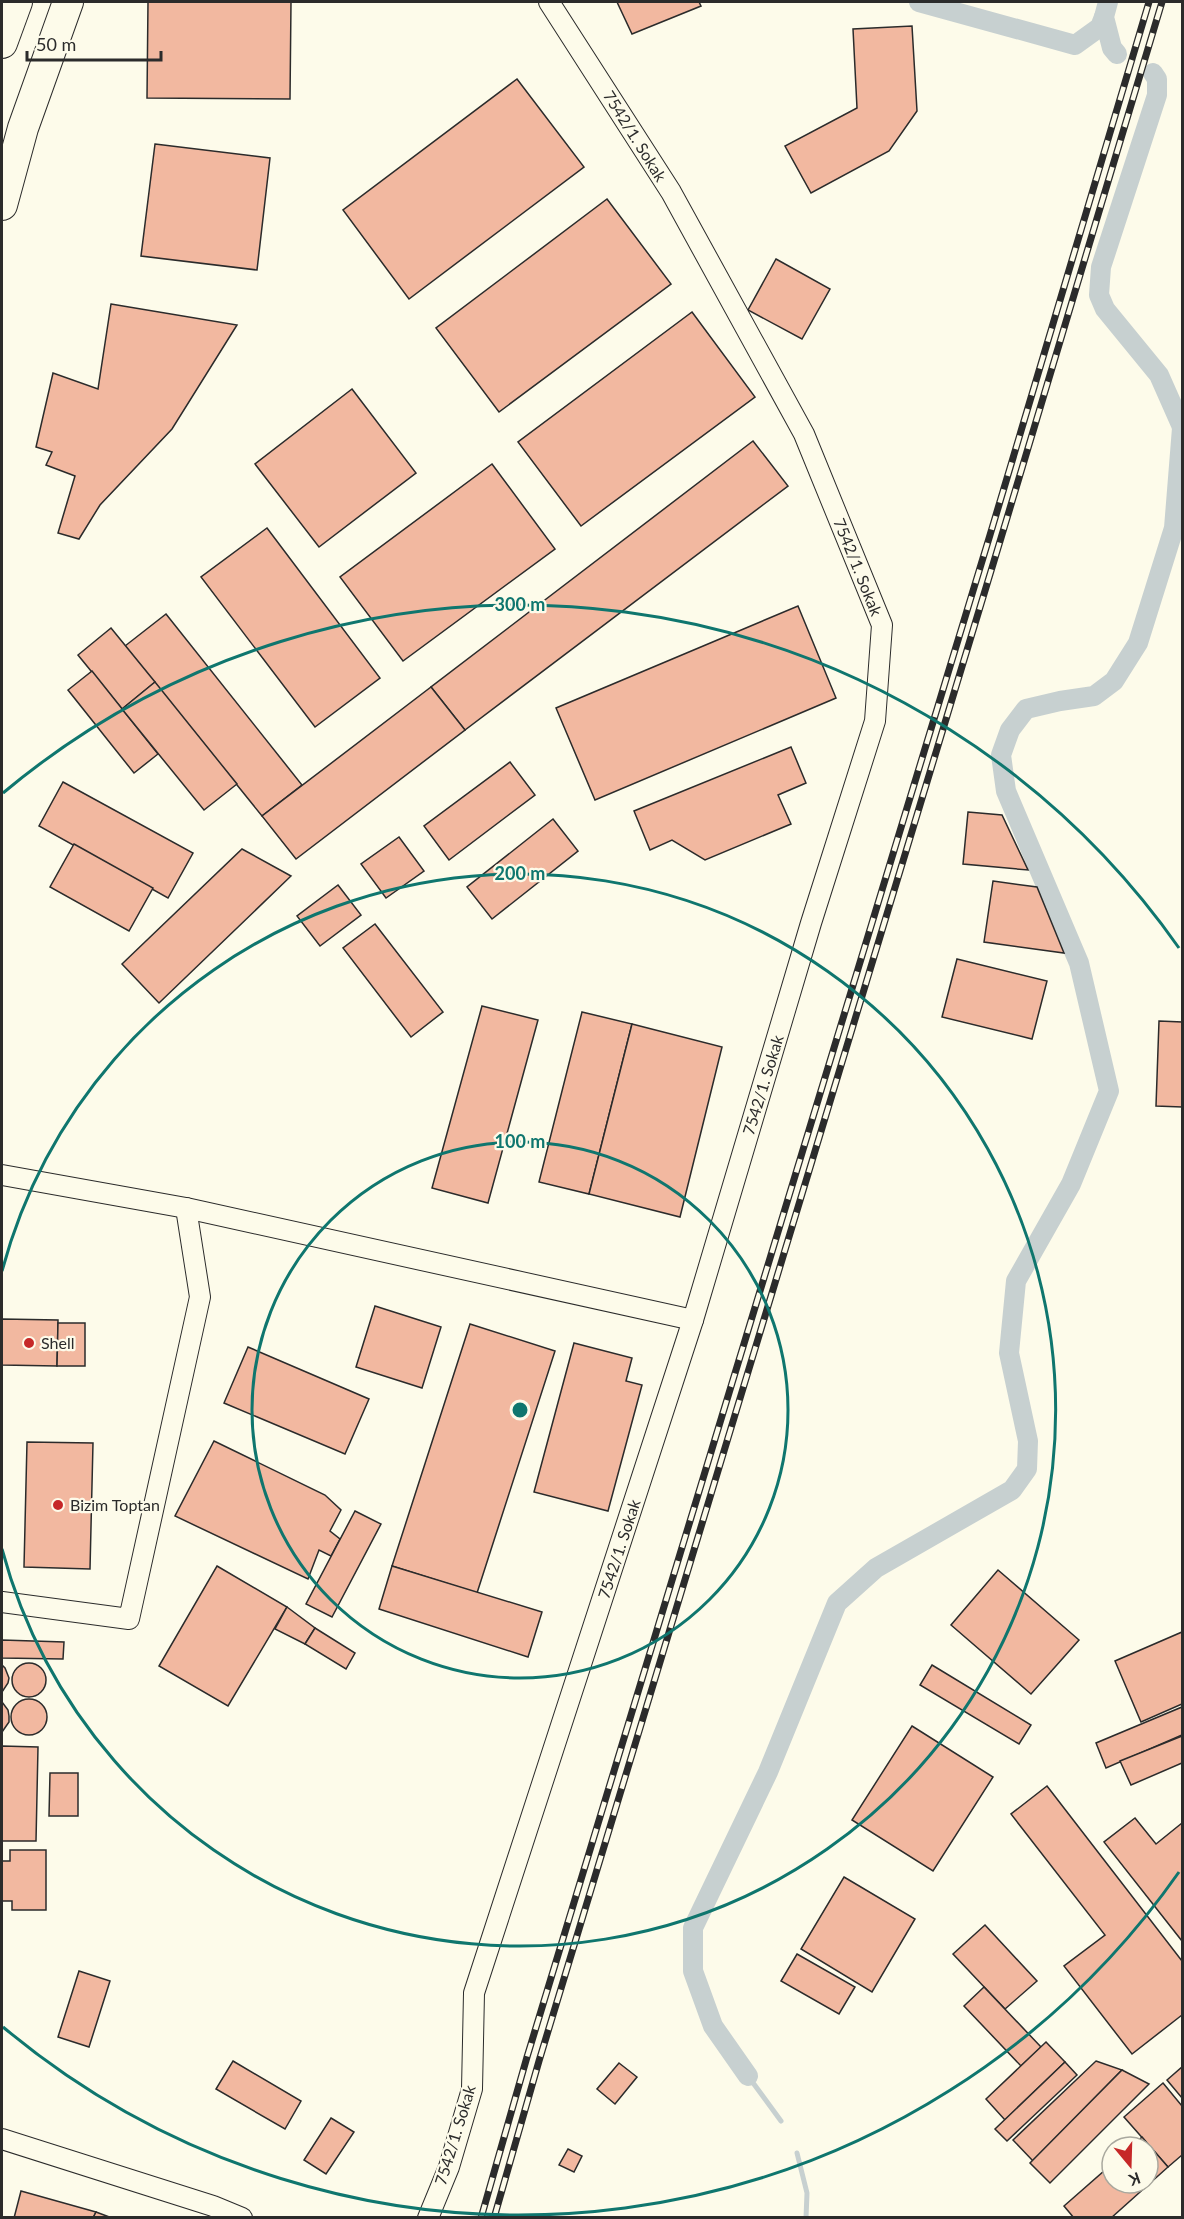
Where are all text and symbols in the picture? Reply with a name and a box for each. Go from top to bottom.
scale bar [27,24,160,62]
text: 50 m [36,33,76,55]
street label: 7542/1. Sokak [600,87,671,185]
street label: 7542/1. Sokak [830,515,887,619]
text: 300 m [495,593,545,615]
text: 200 m [495,862,545,884]
street label: 7542/1. Sokak [738,1032,787,1137]
text: 100 m [495,1130,545,1152]
place label: Shell [41,1333,74,1352]
marker: Shell [22,1336,36,1350]
centre of rings [510,1400,530,1420]
place label: Bizim Toptan [70,1495,160,1514]
street label: 7542/1. Sokak [594,1496,644,1601]
marker: Bizim Toptan [51,1498,65,1512]
street label: 7542/1. Sokak [430,2082,479,2187]
north arrow [1100,2135,1160,2195]
text: K [1126,2169,1143,2191]

